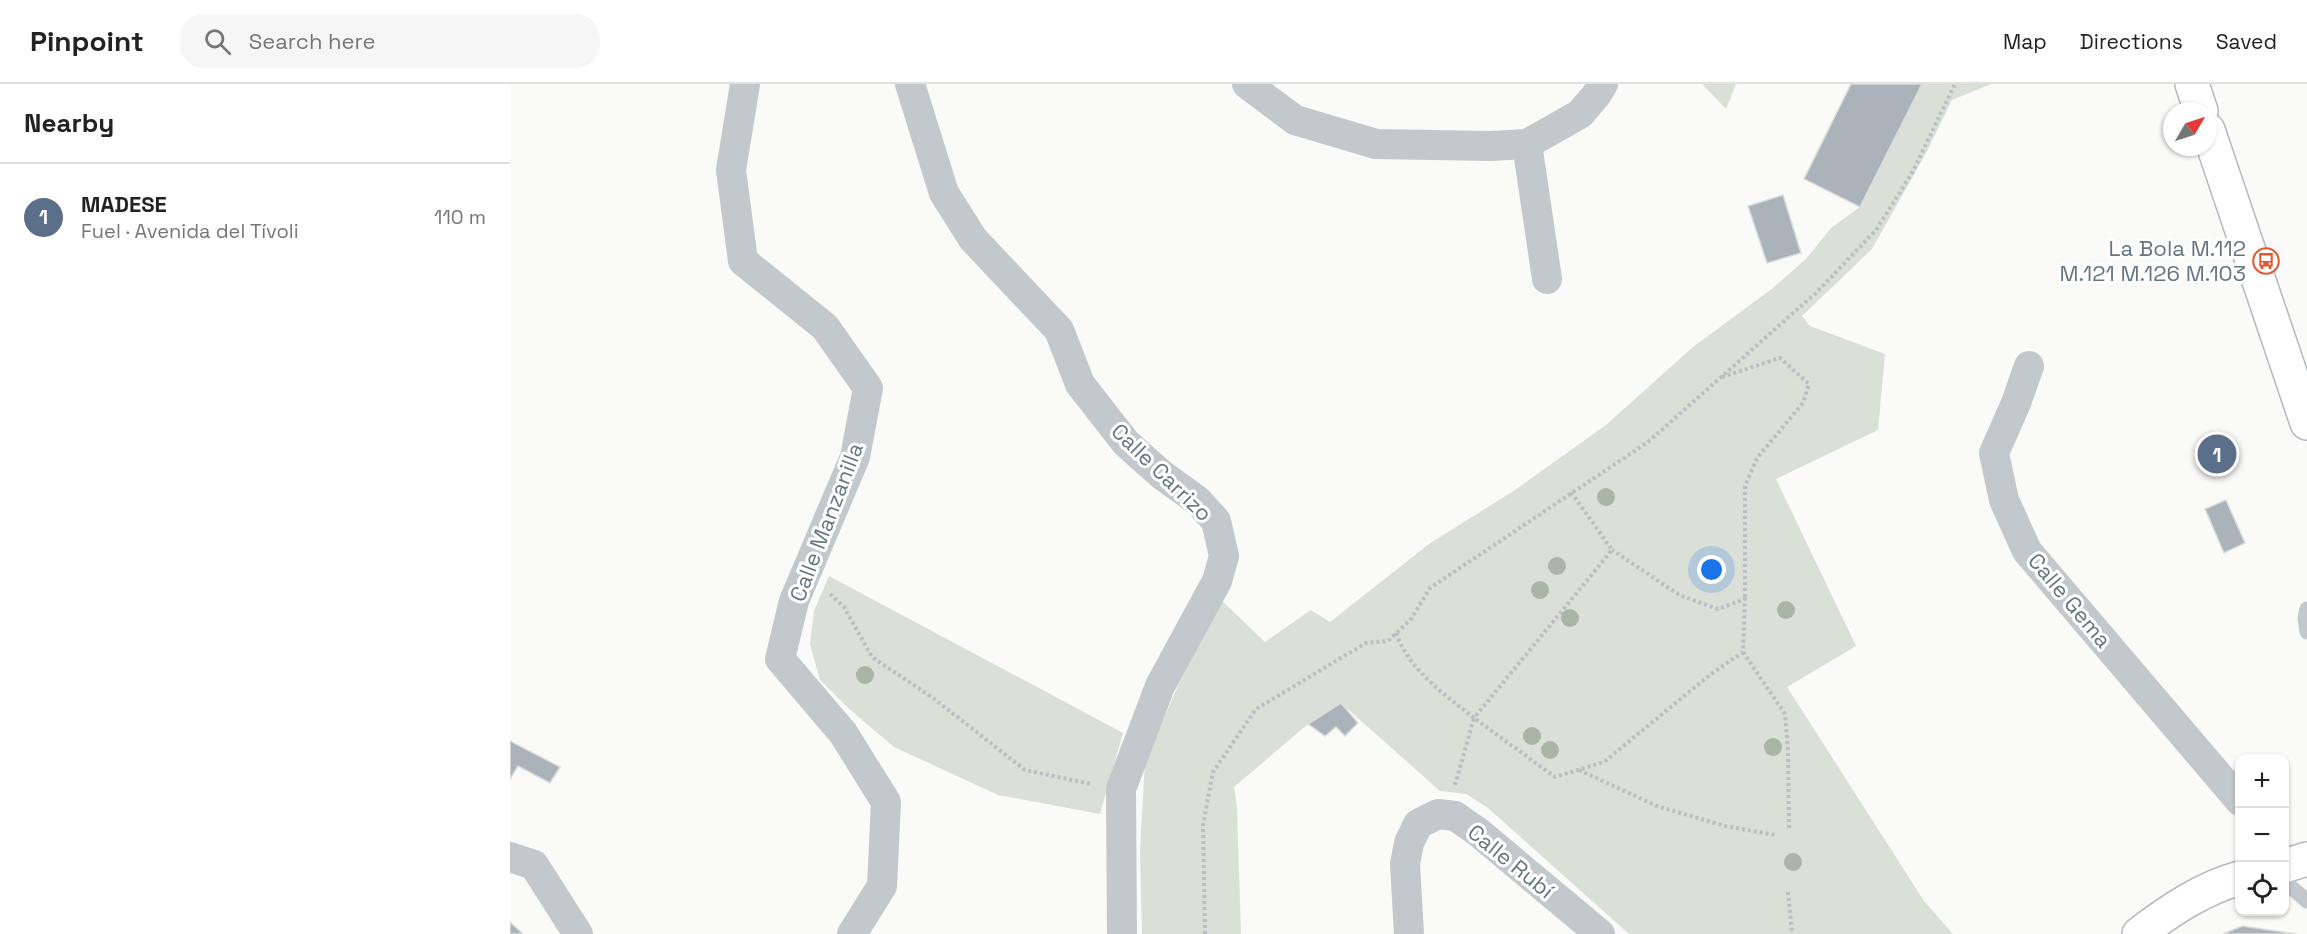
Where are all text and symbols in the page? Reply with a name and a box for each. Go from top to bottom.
search box [180,14,600,68]
text: Pinpoint [30,23,144,59]
icon: search [201,25,234,58]
text: Search here [249,27,375,55]
text: Map [2003,28,2047,55]
text: Directions [2080,28,2183,55]
text: Saved [2216,28,2277,55]
north arrow [2163,102,2217,156]
text: Nearby [24,106,114,140]
text: MADESE [81,190,167,218]
text: 1 [39,204,48,230]
text: 110 m [434,204,486,230]
text: Fuel · Avenida del Tívoli [81,218,299,244]
place label: La Bola M.112 M.121 M.126 M.103 [2059,234,2246,287]
bus stop icon: La Bola M.112 M.121 M.126 M.103 [2251,246,2281,276]
street label: Calle Carrizo [1106,417,1218,527]
pin: 1 [2198,432,2236,476]
street label: Calle Manzanilla [783,438,869,605]
street label: Calle Gema [2022,547,2118,653]
your location [1697,555,1726,584]
map controls [2235,754,2289,916]
button: + [2235,754,2289,808]
button: − [2235,808,2289,862]
street label: Calle Rubí [1462,818,1560,905]
button: locate [2235,862,2289,916]

